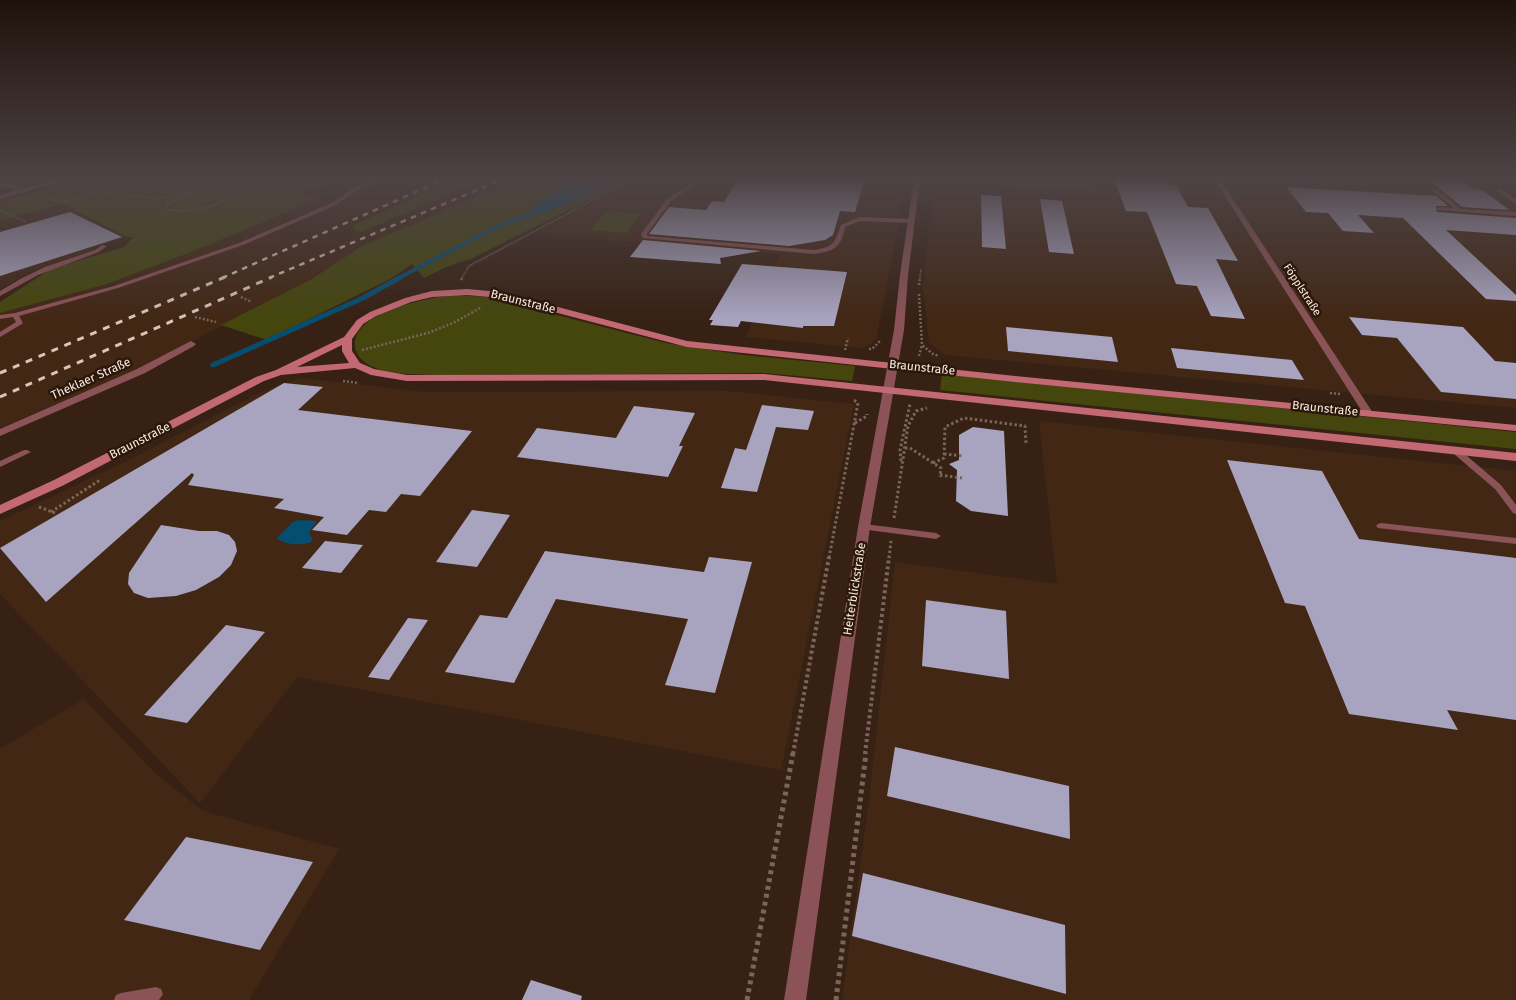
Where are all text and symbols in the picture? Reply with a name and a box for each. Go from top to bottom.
street label: Föpplstraße [1280,262,1324,318]
street label: Braunstraße [489,287,557,317]
street label: Theklaer Straße [49,355,133,403]
street label: Braunstraße [888,357,956,379]
street label: Braunstraße [1291,398,1359,420]
street label: Braunstraße [107,420,173,462]
street label: Heiterblickstraße [841,542,869,636]

